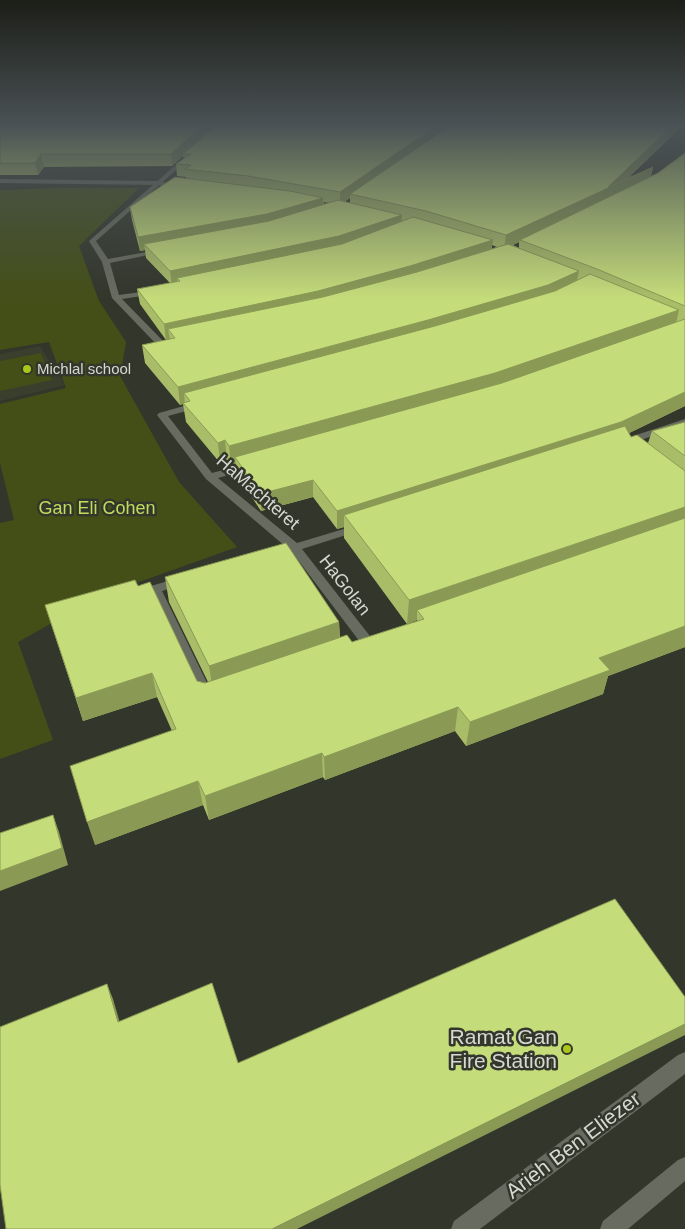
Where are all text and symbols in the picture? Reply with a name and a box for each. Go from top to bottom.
place label: Michlal school [37,360,131,377]
marker: Michlal school [21,363,33,375]
street label: HaMachteret [213,451,303,533]
park label: Gan Eli Cohen [38,498,156,518]
street label: HaGolan [315,551,375,619]
place label: Ramat Gan Fire Station [450,1025,557,1072]
marker: Ramat Gan Fire Station [561,1043,573,1055]
street label: Arieh Ben Eliezer [501,1087,644,1203]

